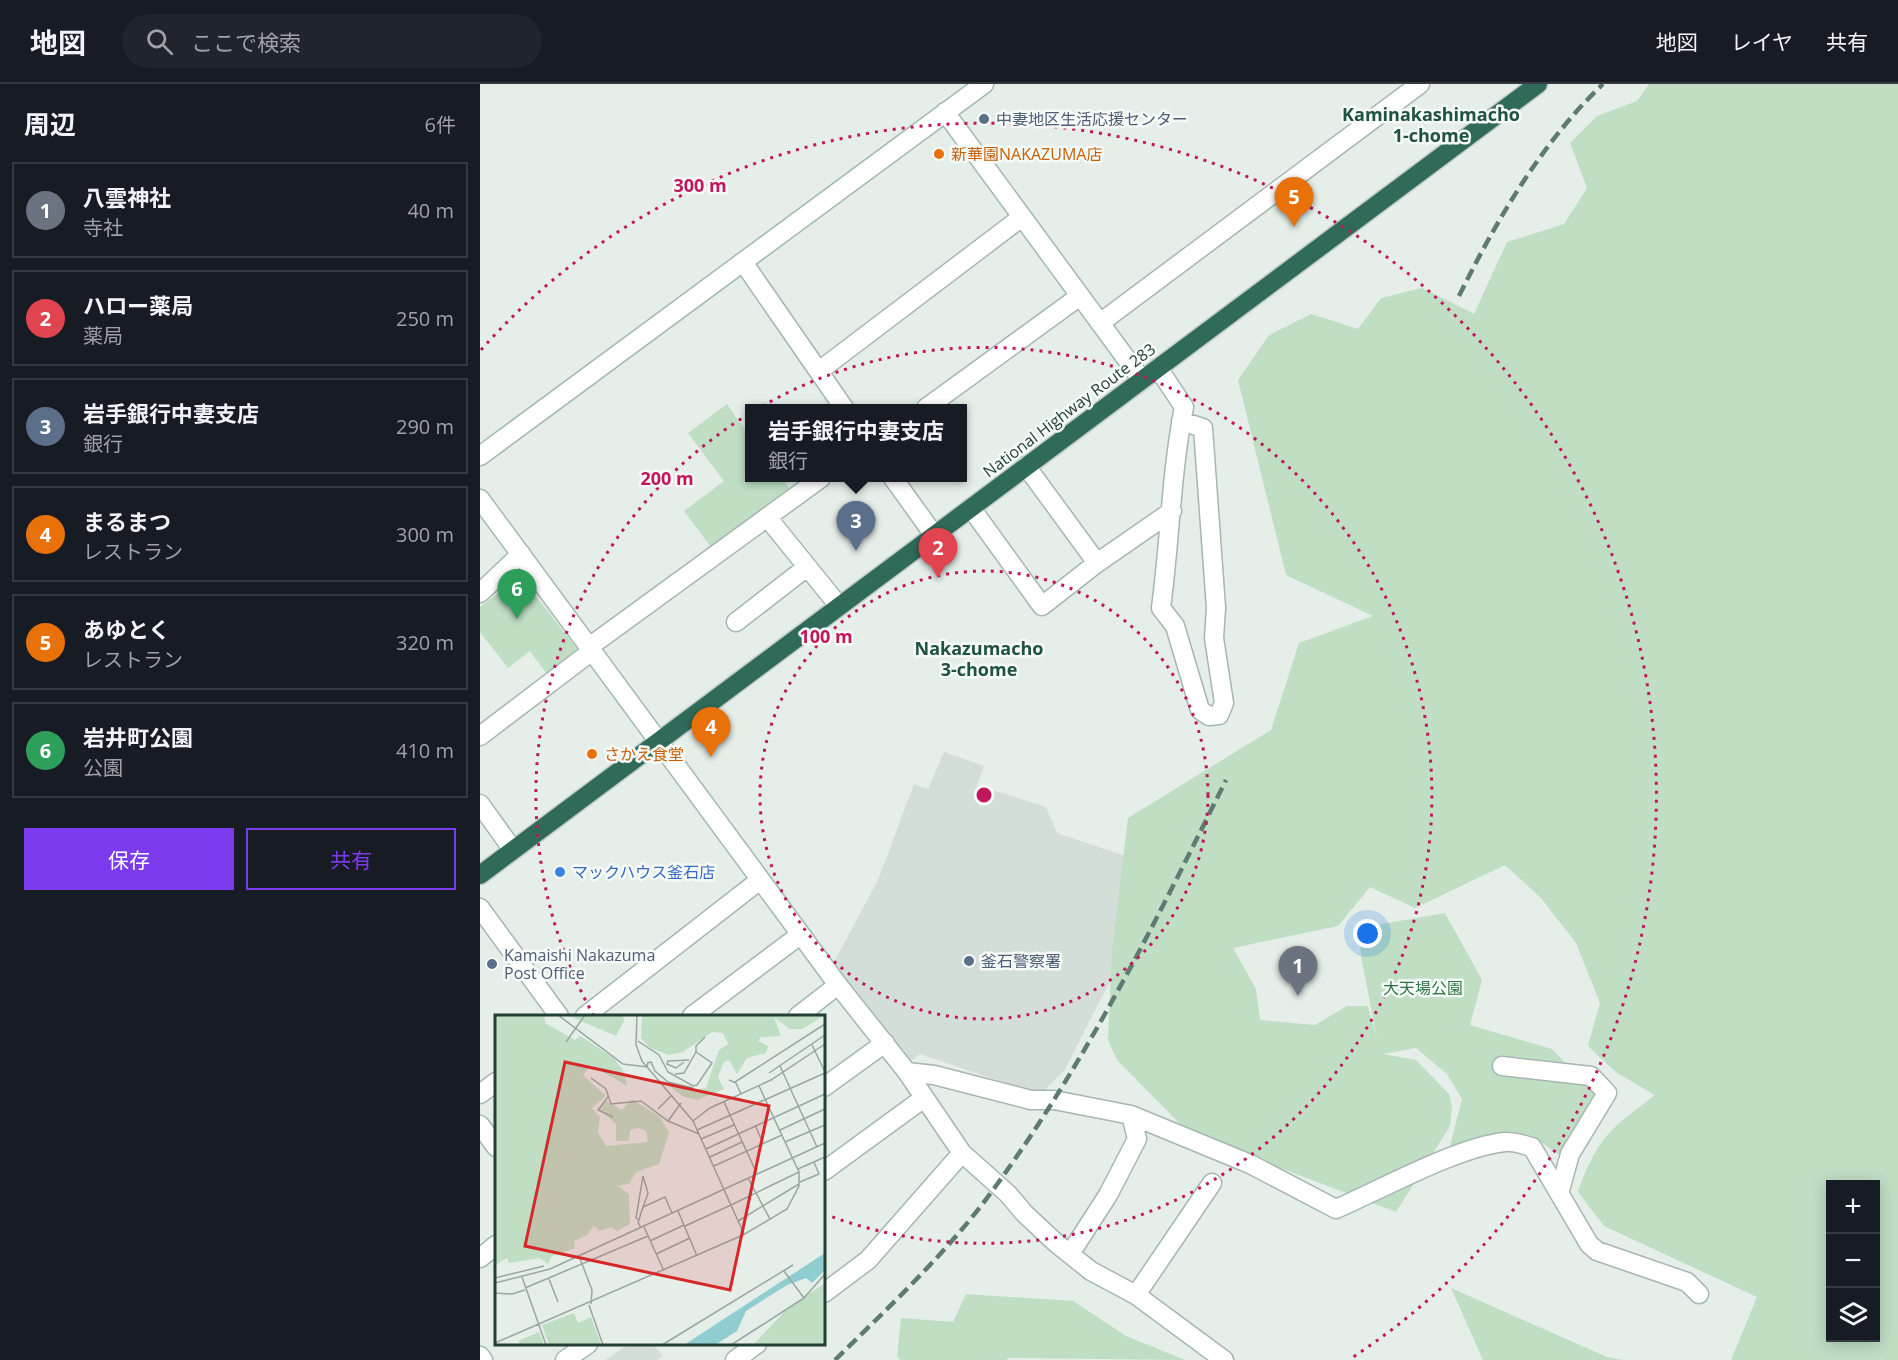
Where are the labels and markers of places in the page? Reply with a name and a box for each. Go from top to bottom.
place label: 中妻地区生活応援センター [996,108,1188,130]
marker: 中妻地区生活応援センター [977,112,991,126]
place label: 新華園NAKAZUMA店 [951,143,1102,165]
marker: 新華園NAKAZUMA店 [932,147,946,161]
pin: 5 [1274,178,1314,227]
pin: 3 [836,502,875,551]
pin: 2 [918,528,958,578]
pin: 6 [498,570,537,619]
pin: 4 [692,708,730,757]
place label: さかえ食堂 [604,743,684,765]
marker: さかえ食堂 [585,747,599,761]
centre of rings [974,785,994,805]
place label: マックハウス釜石店 [572,861,715,883]
marker: マックハウス釜石店 [553,865,567,879]
place label: Kamaishi Nakazuma Post Office [504,944,655,984]
pin: 1 [1278,946,1318,996]
place label: 釜石警察署 [981,950,1061,972]
marker: 釜石警察署 [962,954,976,968]
marker: Kamaishi Nakazuma Post Office [485,957,499,971]

